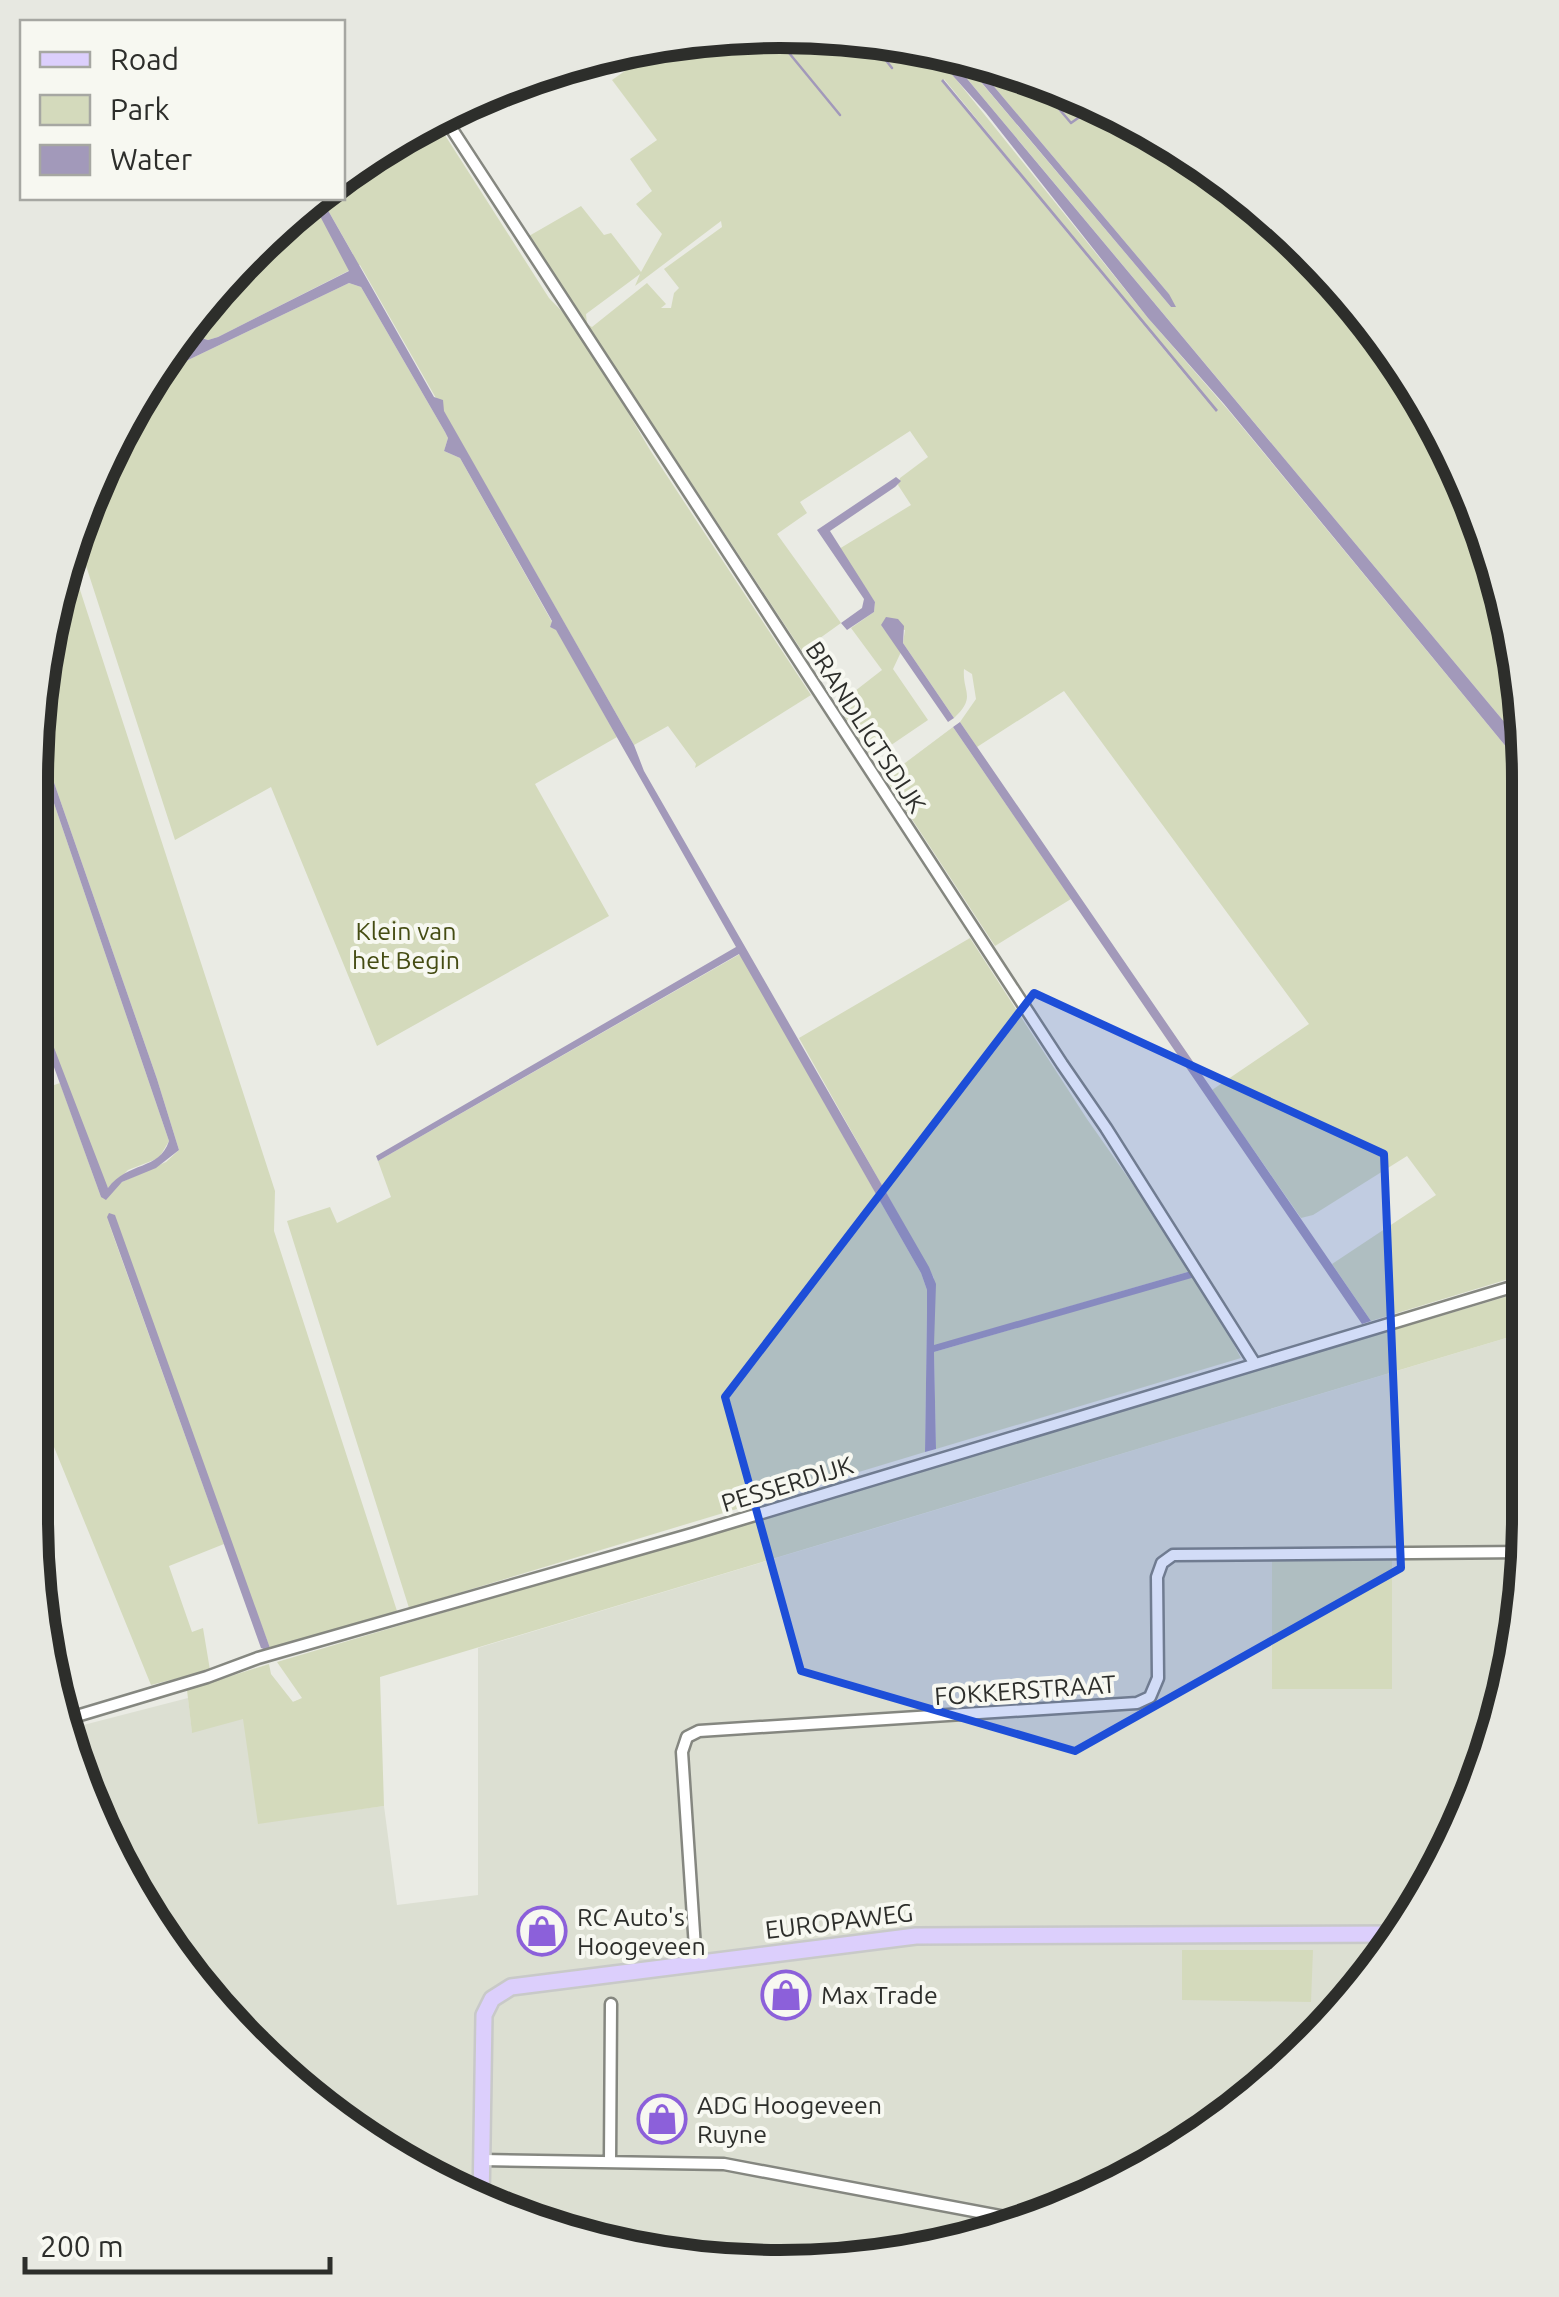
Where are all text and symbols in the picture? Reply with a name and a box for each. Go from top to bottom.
legend [20,20,345,200]
text: Road [110,42,179,76]
text: Park [110,92,170,126]
text: Water [110,142,193,176]
street label: BRANDLIGTSDIJK [800,636,932,818]
park label: Klein van het Begin [352,917,460,974]
street label: PESSERDIJK [718,1451,856,1517]
street label: FOKKERSTRAAT [933,1670,1117,1710]
street label: EUROPAWEG [763,1898,915,1944]
place label: RC Auto's Hoogeveen [577,1903,706,1960]
shop icon: RC Auto's Hoogeveen [516,1905,568,1957]
shop icon: Max Trade [760,1969,812,2021]
place label: Max Trade [821,1981,938,2009]
place label: ADG Hoogeveen Ruyne [697,2091,882,2148]
shop icon: ADG Hoogeveen Ruyne [636,2093,688,2145]
scale bar [25,2212,330,2274]
text: 200 m [40,2229,124,2263]

